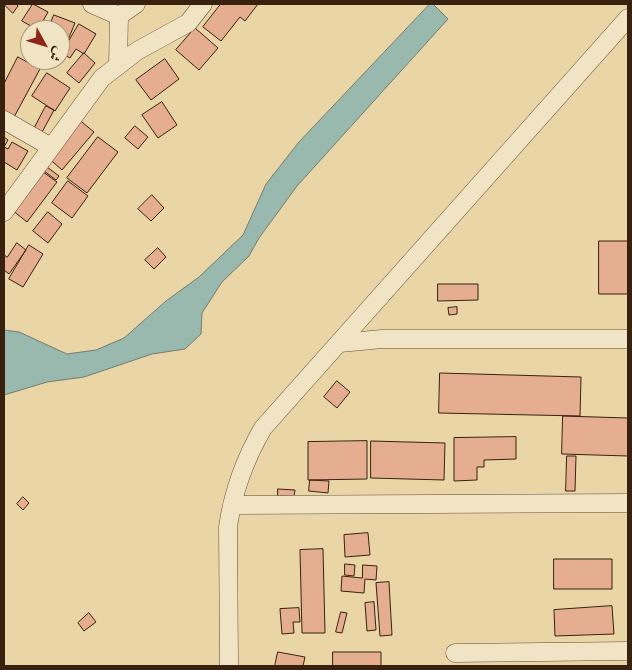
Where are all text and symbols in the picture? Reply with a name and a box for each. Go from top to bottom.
north arrow [20,20,70,70]
text: ش [45,43,67,65]

